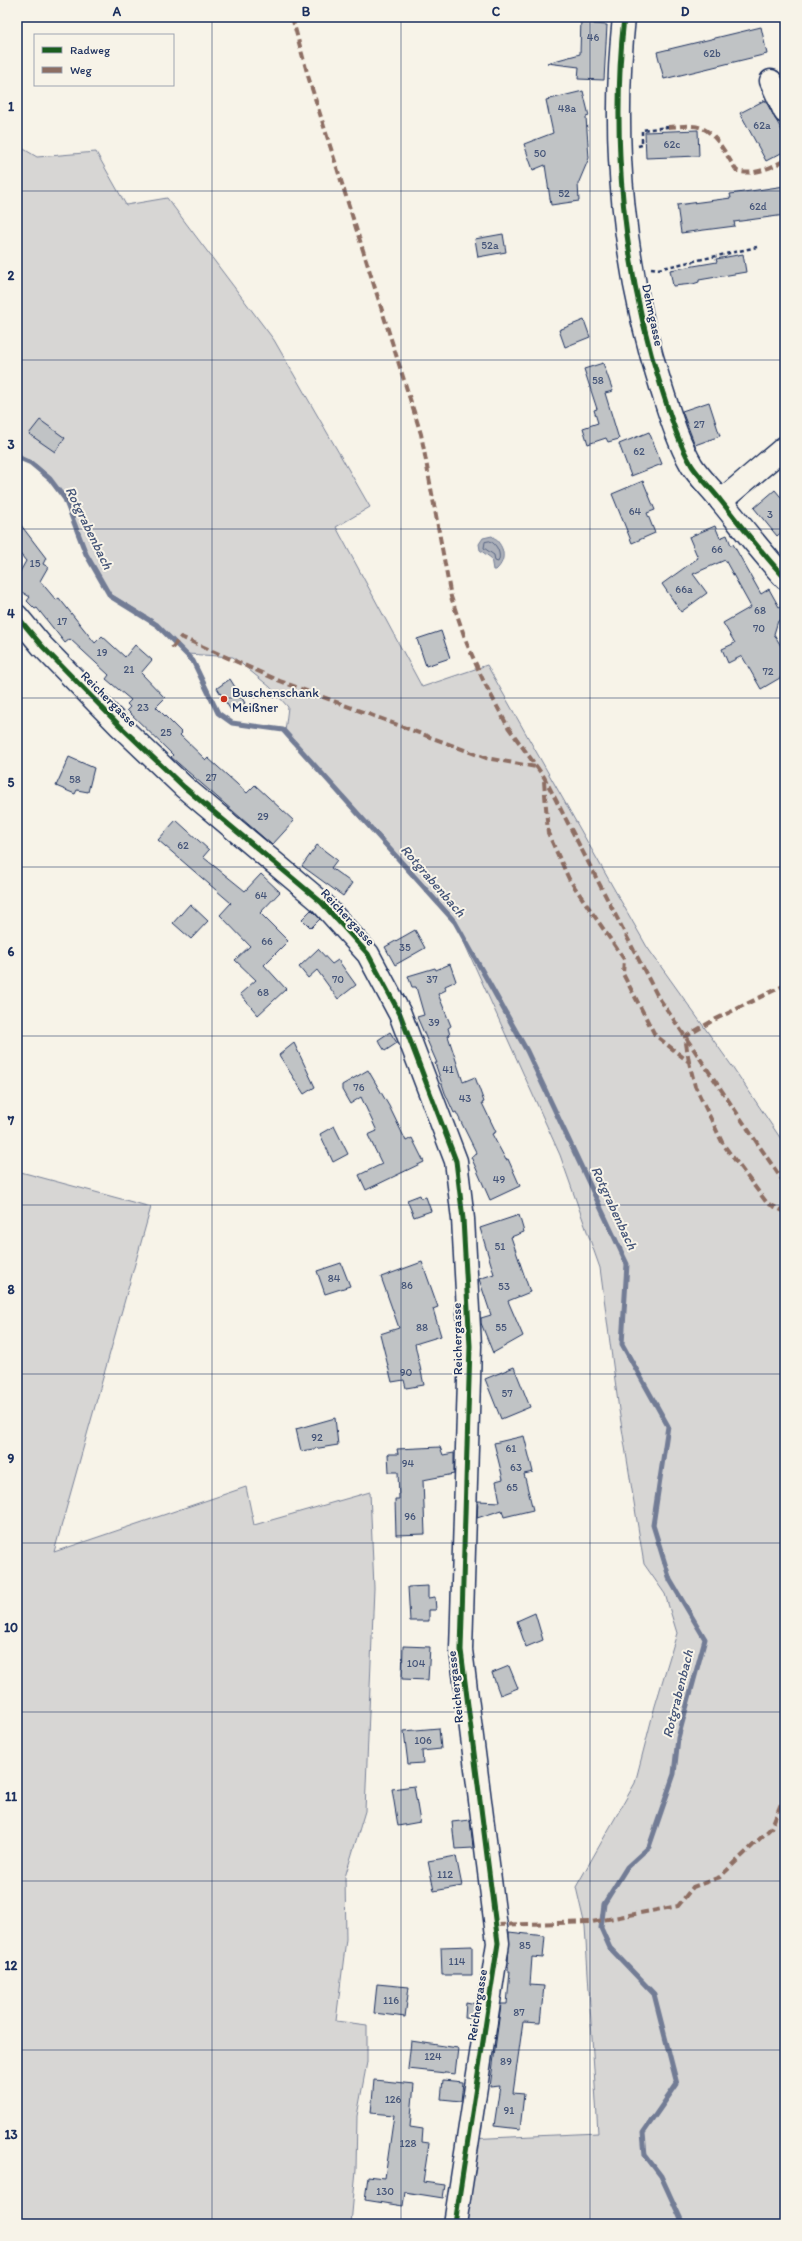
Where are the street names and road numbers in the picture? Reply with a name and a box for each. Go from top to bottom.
street label: Dehmgasse [639,283,667,347]
street label: Reichergasse [78,668,140,730]
street label: Reichergasse [318,885,378,949]
street label: Reichergasse [449,1303,465,1375]
street label: Reichergasse [444,1650,466,1724]
street label: Reichergasse [464,1968,490,2042]

